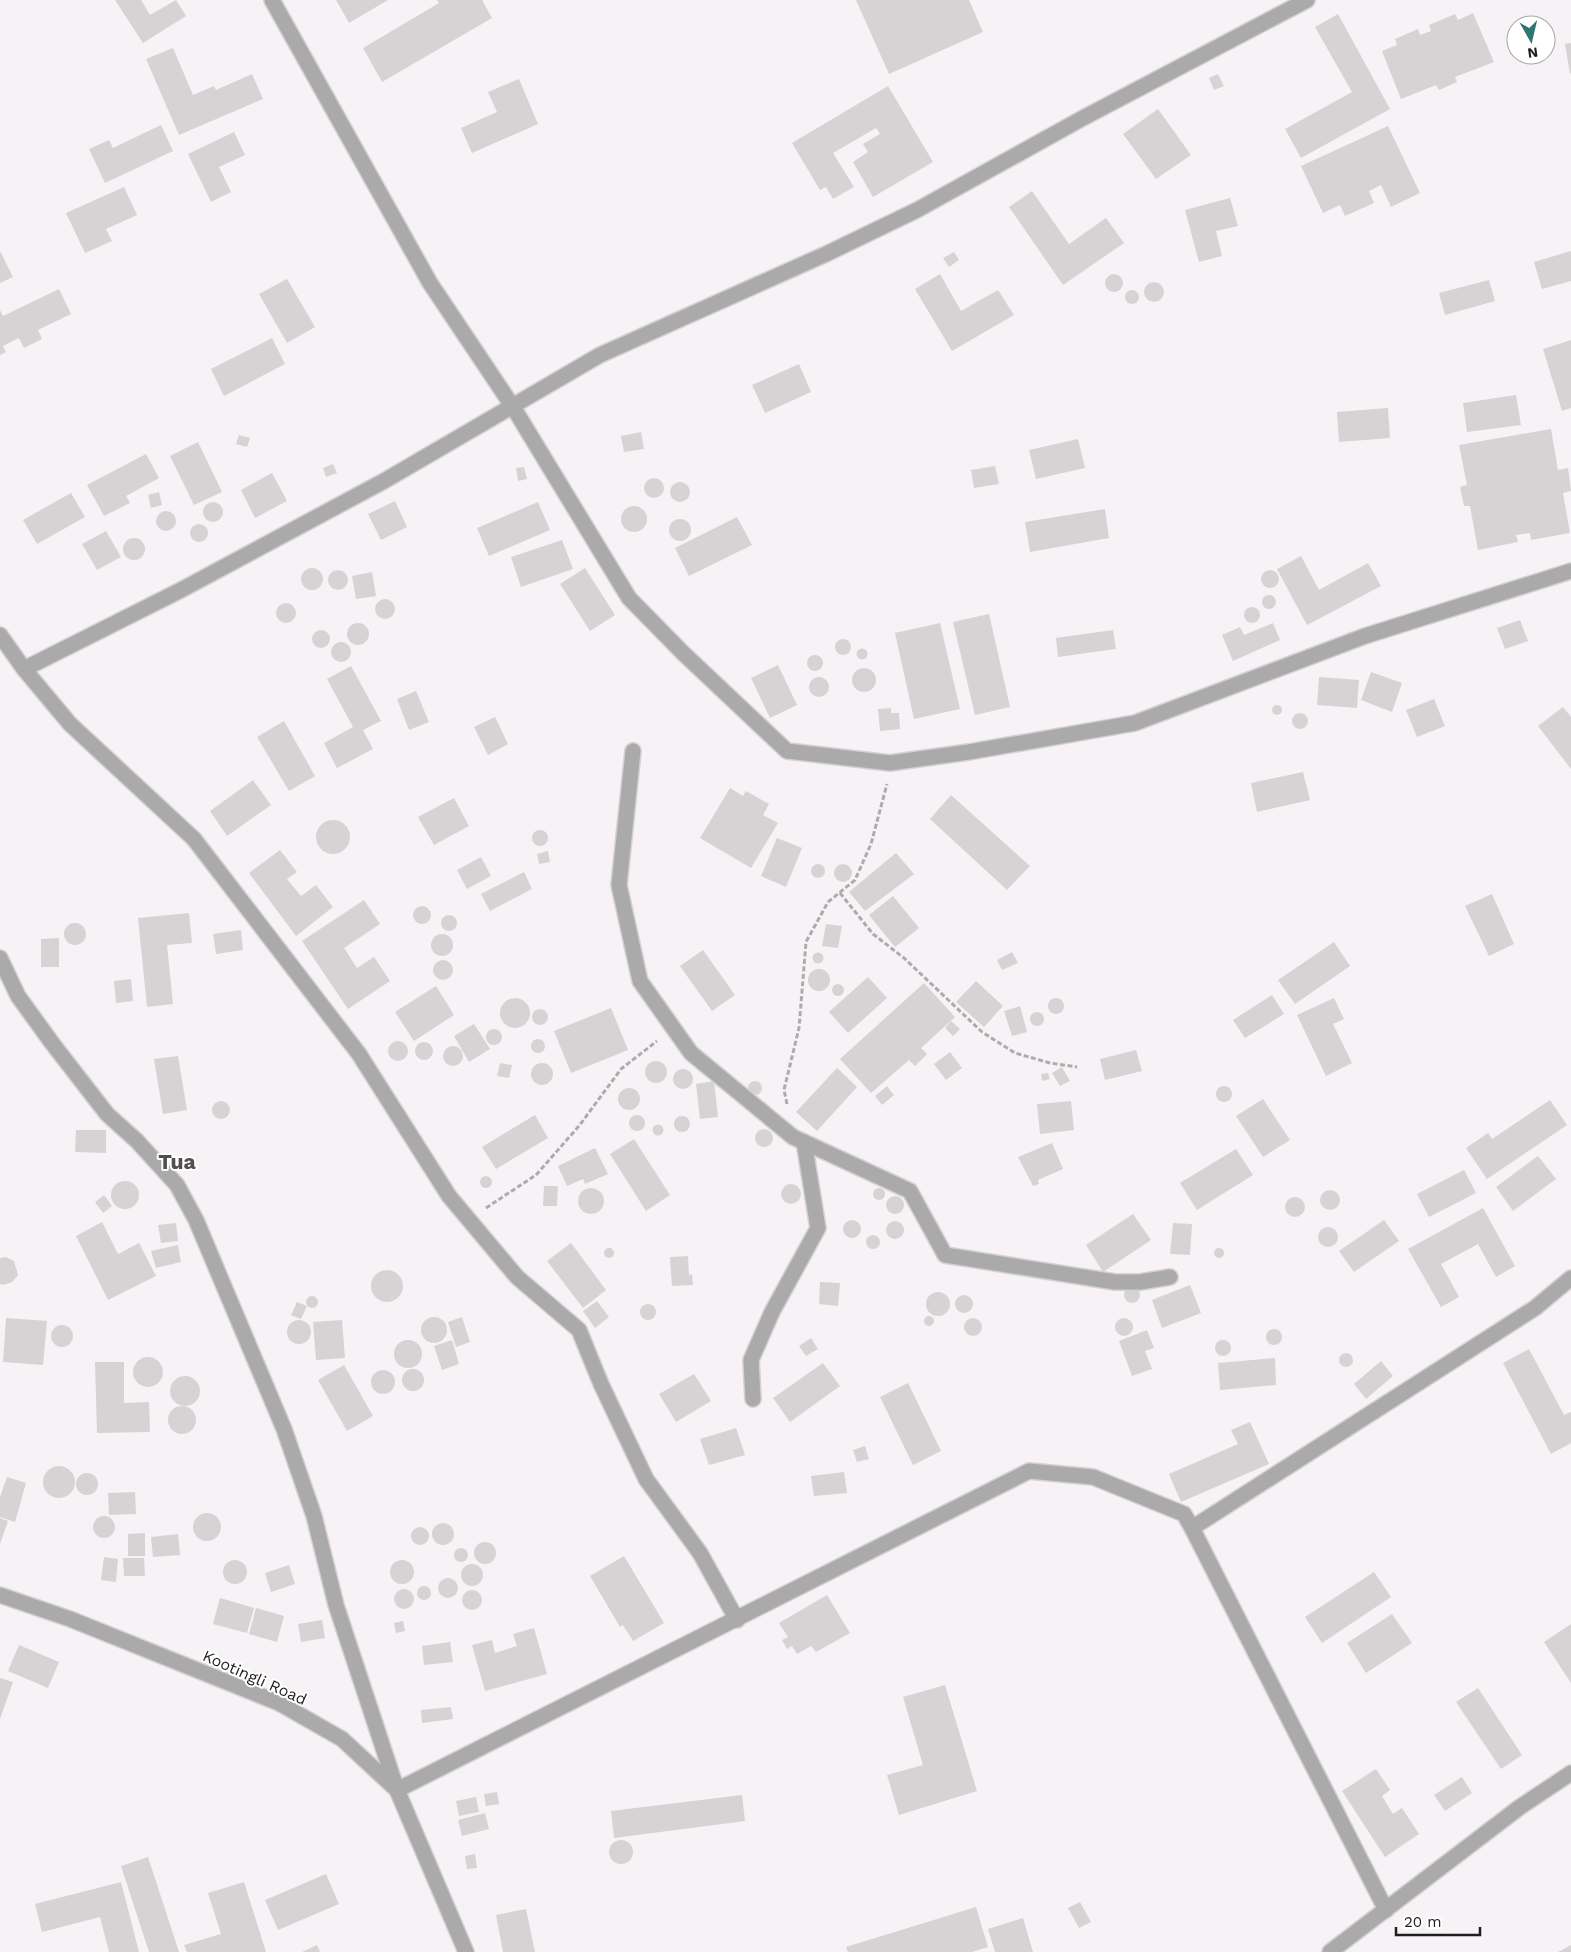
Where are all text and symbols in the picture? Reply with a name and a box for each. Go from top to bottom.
north arrow [1506,15,1556,65]
text: N [1527,44,1539,62]
district label: Tua [158,1149,197,1174]
street label: Kootingli Road [200,1646,310,1709]
scale bar [1396,1904,1480,1936]
text: 20 m [1404,1913,1442,1931]

